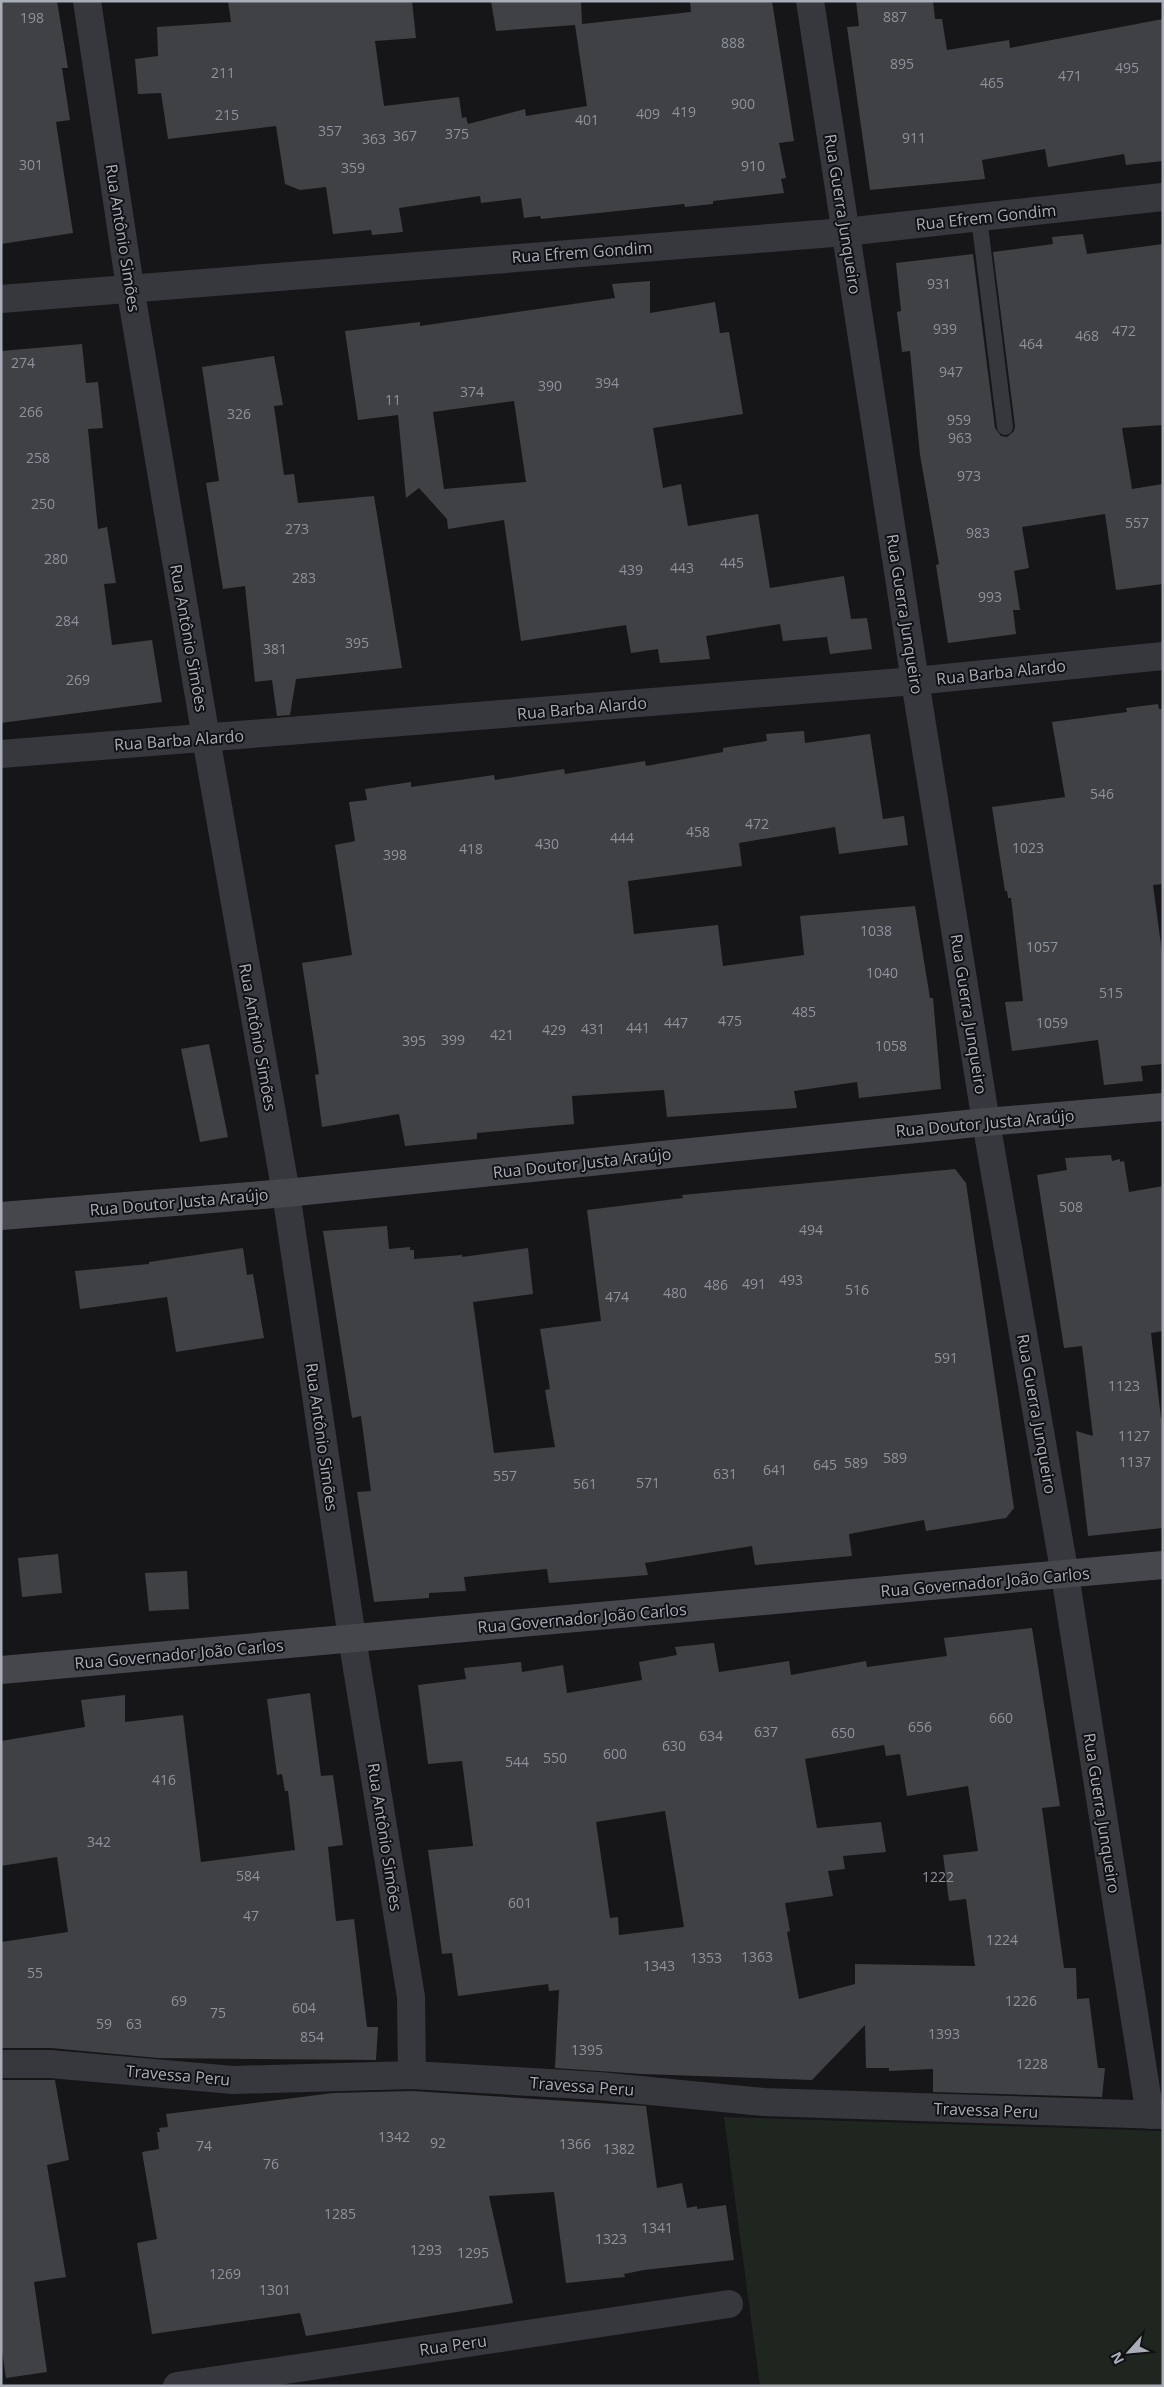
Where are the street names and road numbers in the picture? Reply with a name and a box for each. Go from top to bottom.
street label: Rua Guerra Junqueiro [819,132,867,296]
street label: Rua Antônio Simões [100,162,146,314]
street label: Rua Efrem Gondim [915,199,1057,235]
street label: Rua Efrem Gondim [511,236,653,268]
street label: Rua Guerra Junqueiro [881,532,929,696]
street label: Rua Antônio Simões [165,562,213,714]
street label: Rua Barba Alardo [935,654,1067,690]
street label: Rua Barba Alardo [516,691,648,725]
street label: Rua Barba Alardo [113,724,245,756]
street label: Rua Guerra Junqueiro [945,932,993,1096]
street label: Rua Antônio Simões [234,961,282,1113]
street label: Rua Doutor Justa Araújo [895,1104,1075,1142]
street label: Rua Doutor Justa Araújo [492,1143,672,1183]
street label: Rua Doutor Justa Araújo [89,1183,269,1221]
street label: Rua Guerra Junqueiro [1012,1332,1062,1496]
street label: Rua Antônio Simões [301,1361,343,1513]
street label: Rua Governador João Carlos [880,1562,1090,1602]
street label: Rua Governador João Carlos [477,1598,687,1638]
street label: Rua Governador João Carlos [74,1634,284,1674]
street label: Rua Guerra Junqueiro [1078,1731,1126,1895]
street label: Rua Antônio Simões [362,1761,408,1913]
street label: Travessa Peru [125,2059,231,2091]
street label: Travessa Peru [529,2071,635,2101]
street label: Travessa Peru [933,2097,1039,2123]
street label: Rua Peru [418,2329,488,2361]

